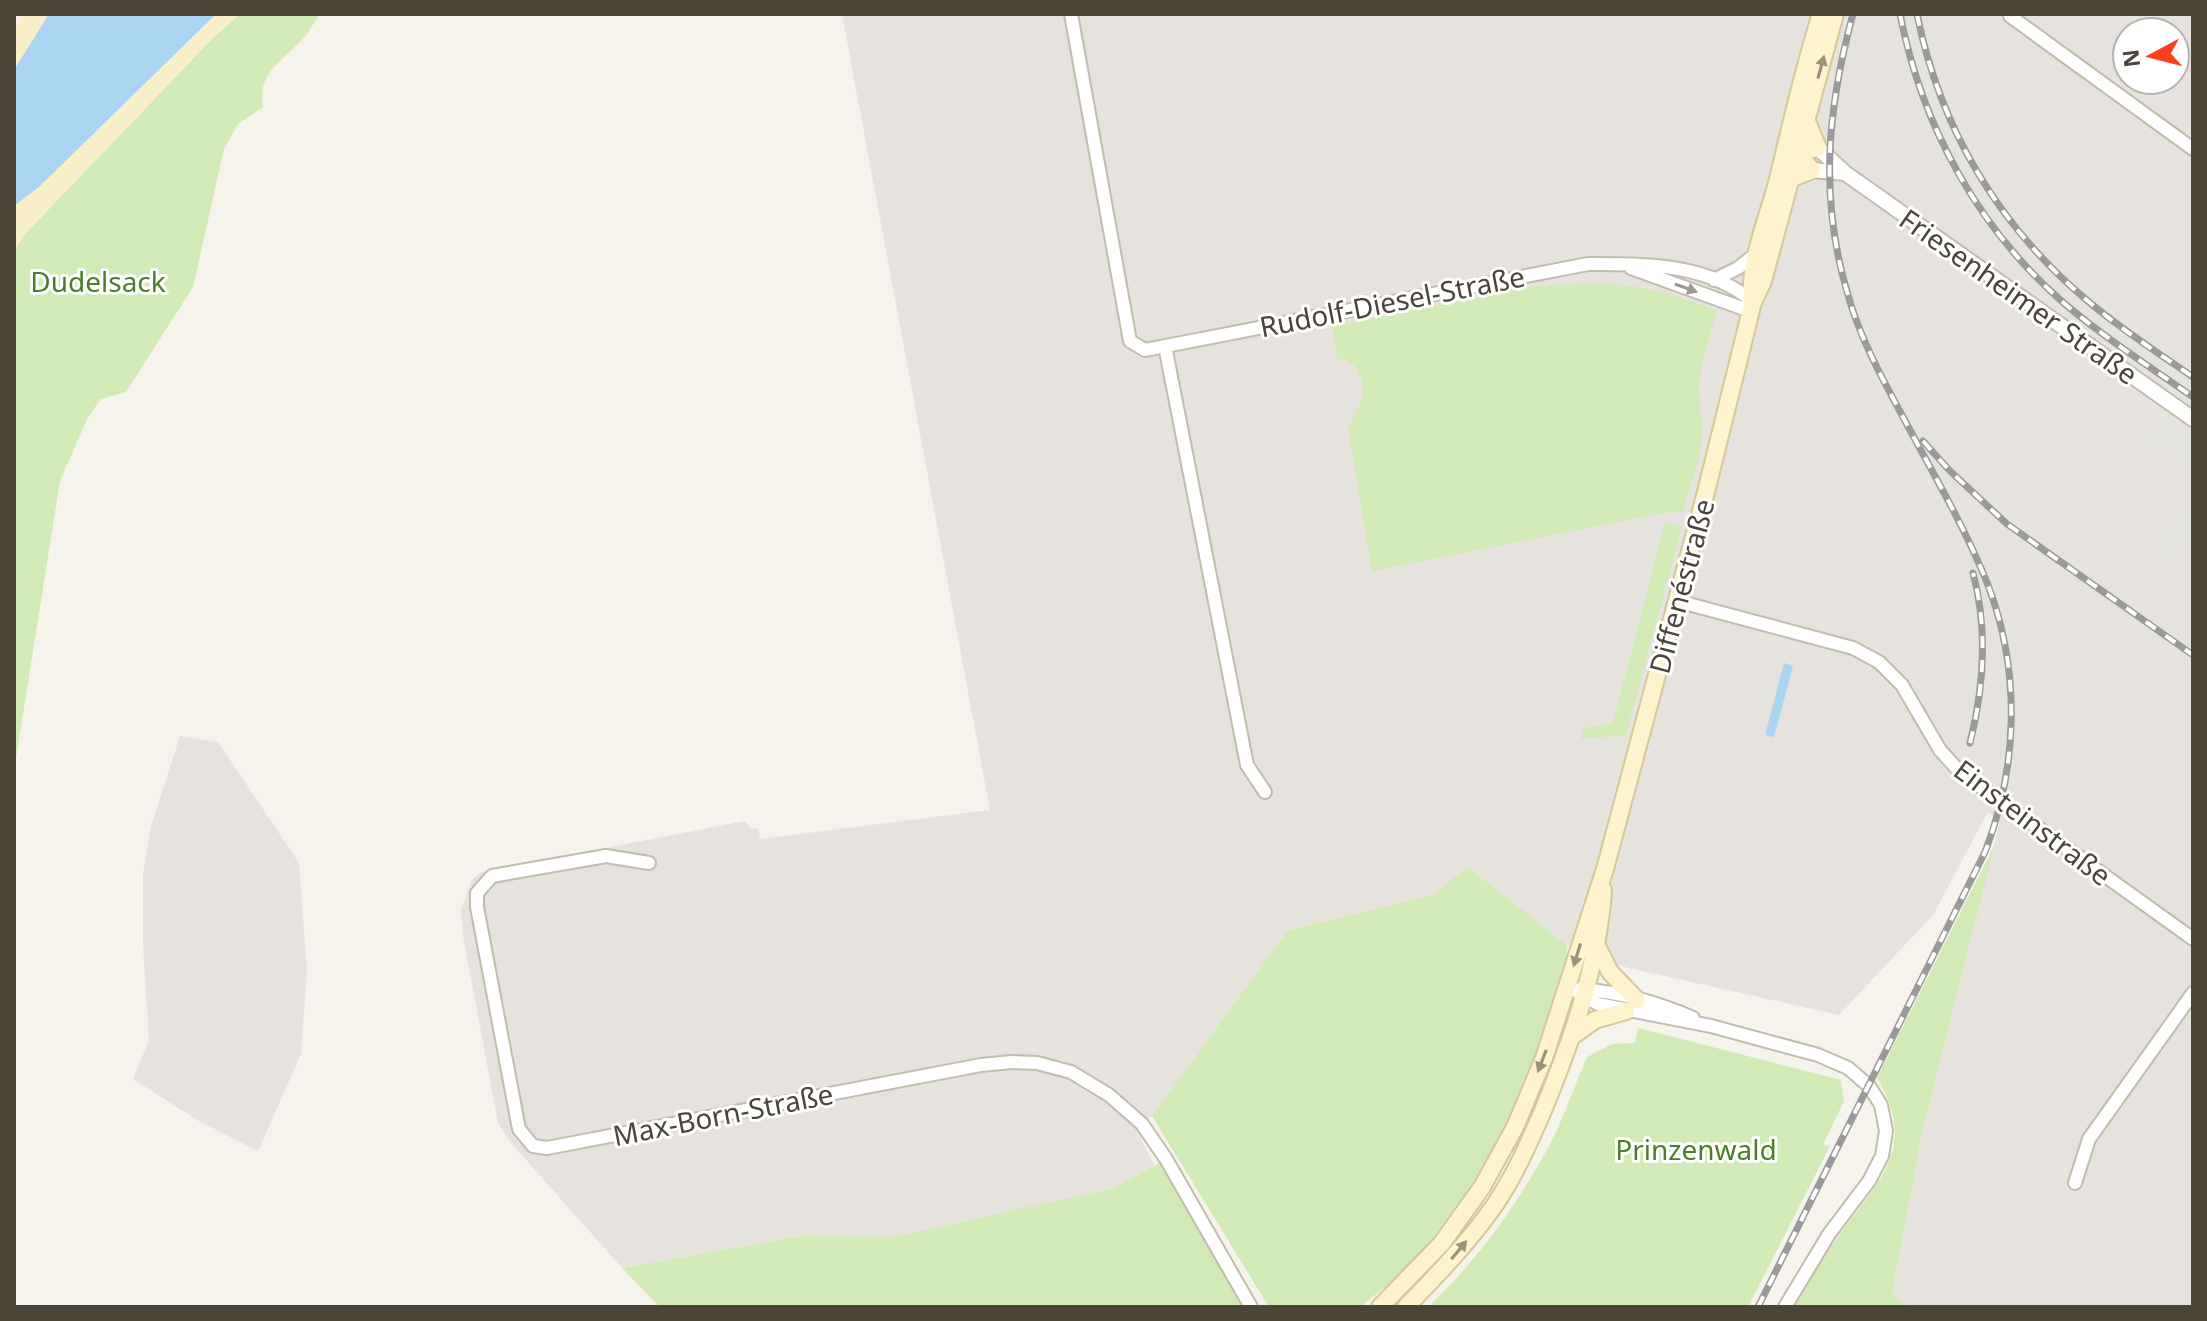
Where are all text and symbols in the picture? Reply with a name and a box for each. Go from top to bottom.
north arrow [2111,16,2191,96]
text: N [2114,48,2146,69]
one-way arrow [1815,54,1827,79]
street label: Friesenheimer Straße [1892,199,2146,393]
street label: Rudolf-Diesel-Straße [1256,257,1528,345]
park label: Dudelsack [30,262,166,300]
one-way arrow [1674,282,1698,295]
street label: Diffenéstraße [1639,494,1723,678]
street label: Einsteinstraße [1947,750,2119,894]
one-way arrow [1570,943,1583,967]
one-way arrow [1535,1049,1548,1073]
street label: Max-Born-Straße [610,1074,836,1154]
park label: Prinzenwald [1615,1130,1777,1168]
one-way arrow [1450,1241,1467,1261]

